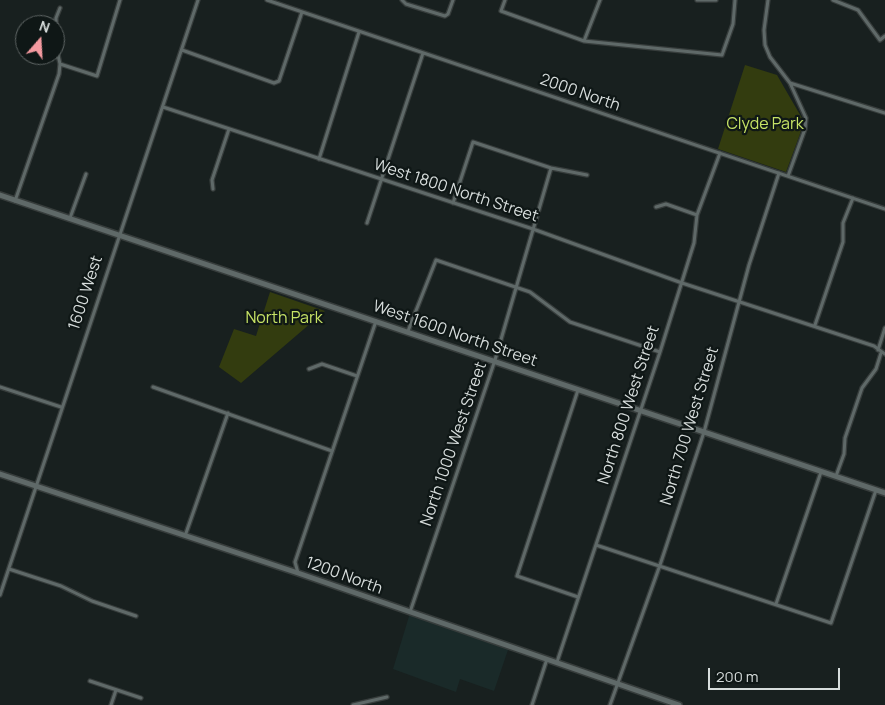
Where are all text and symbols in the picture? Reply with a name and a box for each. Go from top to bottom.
north arrow [15,15,65,65]
text: N [37,16,53,37]
street label: 2000 North [537,70,623,116]
park label: Clyde Park [726,115,804,135]
street label: West 1800 North Street [371,155,541,227]
street label: 1600 West [65,253,107,333]
street label: West 1600 North Street [370,297,540,371]
park label: North Park [245,309,323,329]
street label: North 800 West Street [594,323,664,487]
street label: North 700 West Street [657,345,723,507]
street label: North 1000 West Street [417,359,491,529]
street label: 1200 North [303,553,385,599]
scale bar [710,658,842,690]
text: 200 m [716,666,759,687]

